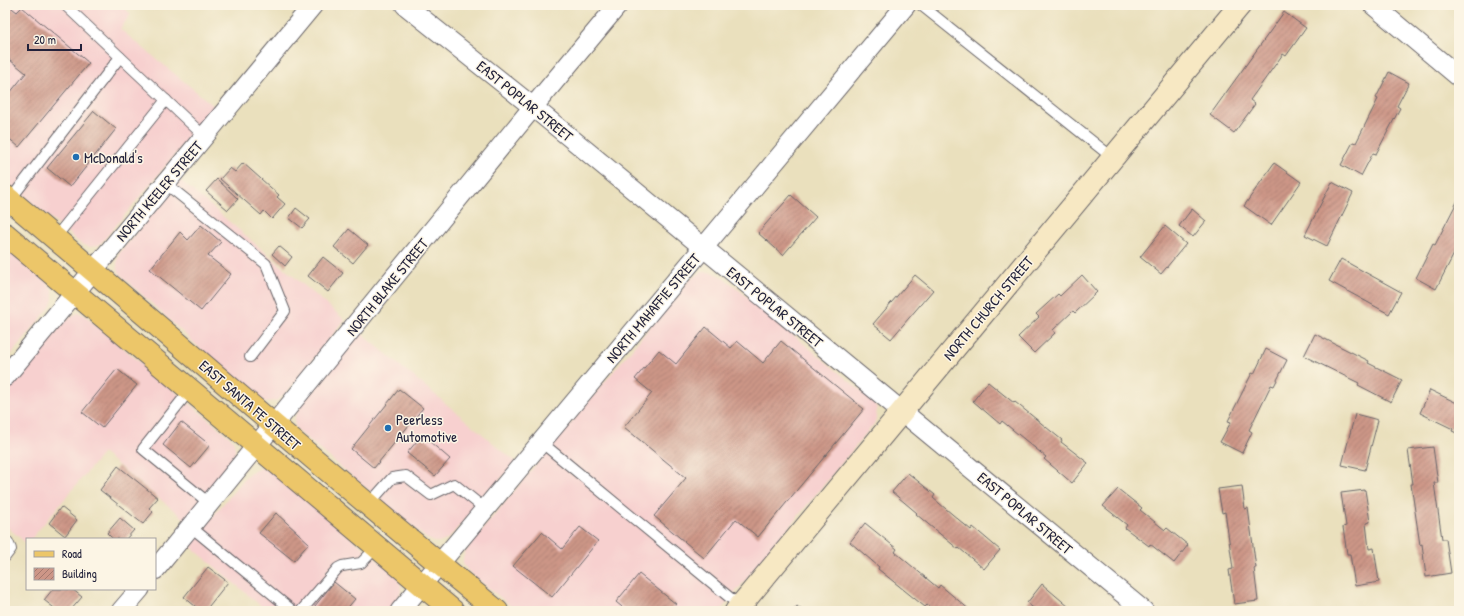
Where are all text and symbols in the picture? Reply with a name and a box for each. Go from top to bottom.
scale bar [28,26,81,52]
text: 20 m [34,31,56,48]
street label: EAST POPLAR STREET [472,56,578,147]
street label: NORTH KEELER STREET [111,136,208,246]
place label: McDonald's [84,147,143,168]
marker: McDonald's [71,152,81,162]
street label: NORTH BLAKE STREET [341,233,434,340]
street label: NORTH MAHAFFIE STREET [601,248,706,367]
street label: NORTH CHURCH STREET [938,250,1039,365]
street label: EAST POPLAR STREET [722,262,828,353]
street label: EAST SANTA FE STREET [195,355,306,456]
place label: Peerless Automotive [396,409,457,447]
marker: Peerless Automotive [383,423,393,433]
street label: EAST POPLAR STREET [973,467,1078,560]
legend [26,538,156,590]
text: Road [62,545,82,562]
text: Building [62,565,97,582]

